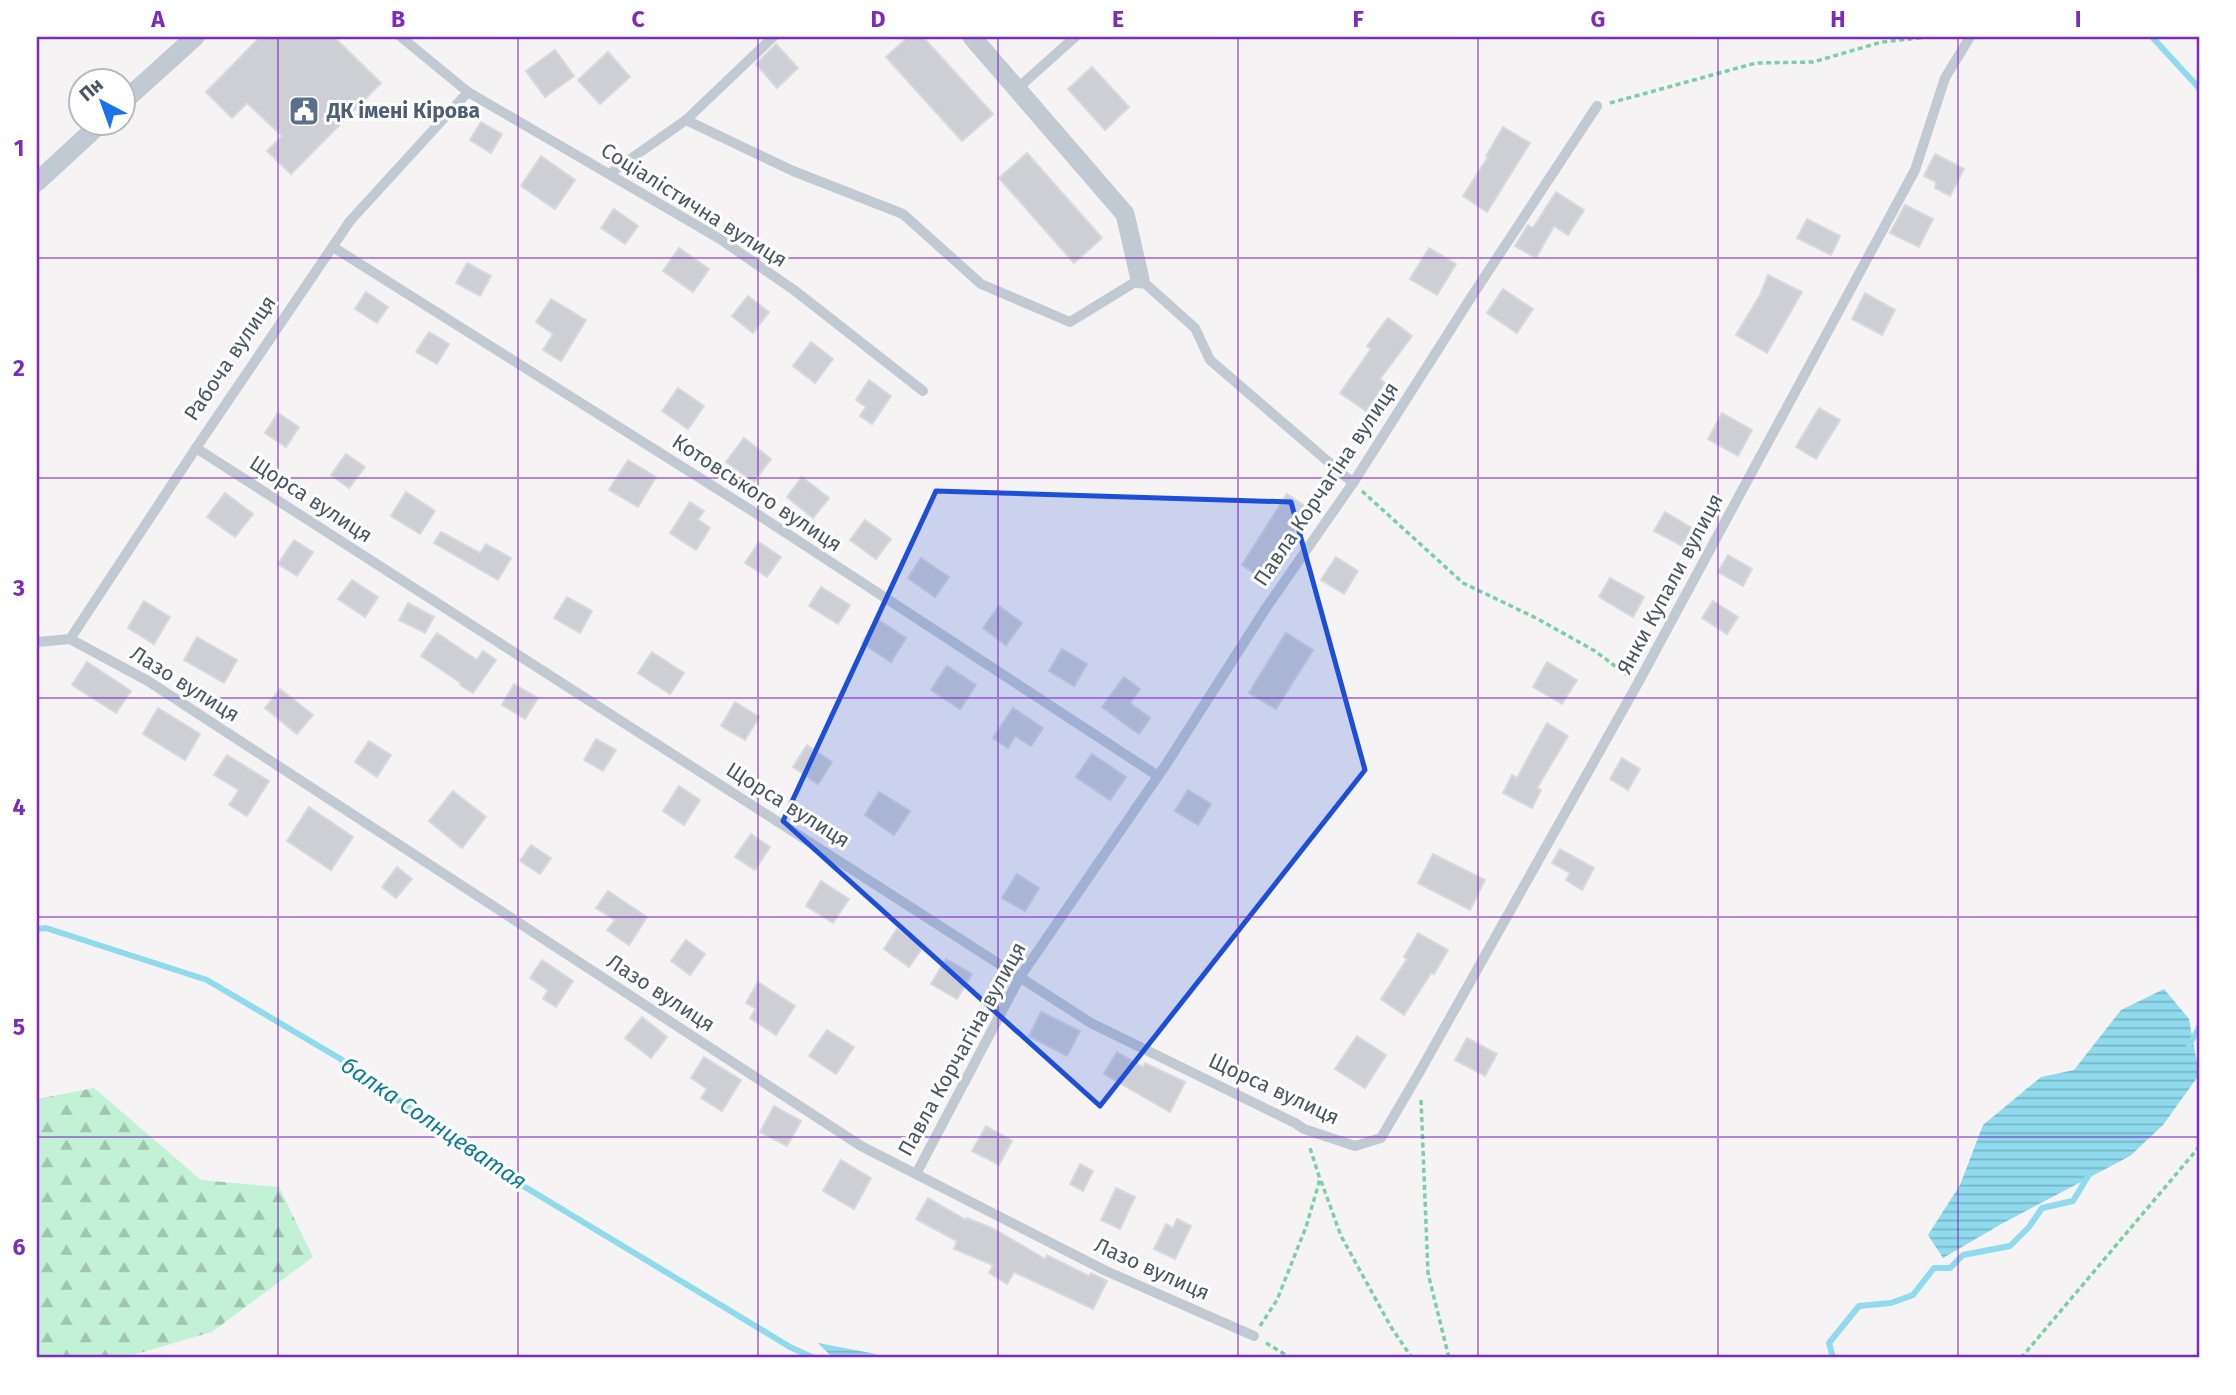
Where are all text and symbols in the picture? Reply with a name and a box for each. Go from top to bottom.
text: A [150,5,165,33]
text: B [391,5,405,33]
text: C [631,5,645,33]
text: D [871,5,886,33]
text: E [1112,5,1124,33]
text: F [1352,5,1364,33]
text: G [1591,5,1605,33]
text: H [1830,5,1846,33]
text: I [2075,5,2081,33]
north arrow [66,66,136,136]
text: Пн [75,73,108,106]
public building icon: ДК імені Кірова [287,94,321,128]
place label: ДК імені Кірова [326,98,480,124]
text: 1 [14,134,24,162]
street label: Соціалістична вулиця [596,137,792,273]
street label: Рабоча вулиця [178,290,282,426]
text: 2 [13,354,25,382]
street label: Павла Корчагіна вулиця [1248,377,1404,591]
street label: Котовського вулиця [667,428,847,558]
street label: Щорса вулиця [245,450,377,548]
street label: Янки Купали вулиця [1611,489,1729,679]
text: 3 [12,574,25,602]
street label: Лазо вулиця [126,640,244,728]
street label: Щорса вулиця [721,757,855,853]
text: 4 [13,793,26,821]
street label: Павла Корчагіна вулиця [892,937,1032,1161]
street label: Лазо вулиця [602,948,720,1038]
text: 5 [13,1013,25,1041]
street label: Щорса вулиця [1205,1047,1343,1131]
water label: балка Солнцеватая [336,1050,532,1196]
street label: Лазо вулиця [1090,1232,1214,1306]
text: 6 [13,1233,26,1261]

